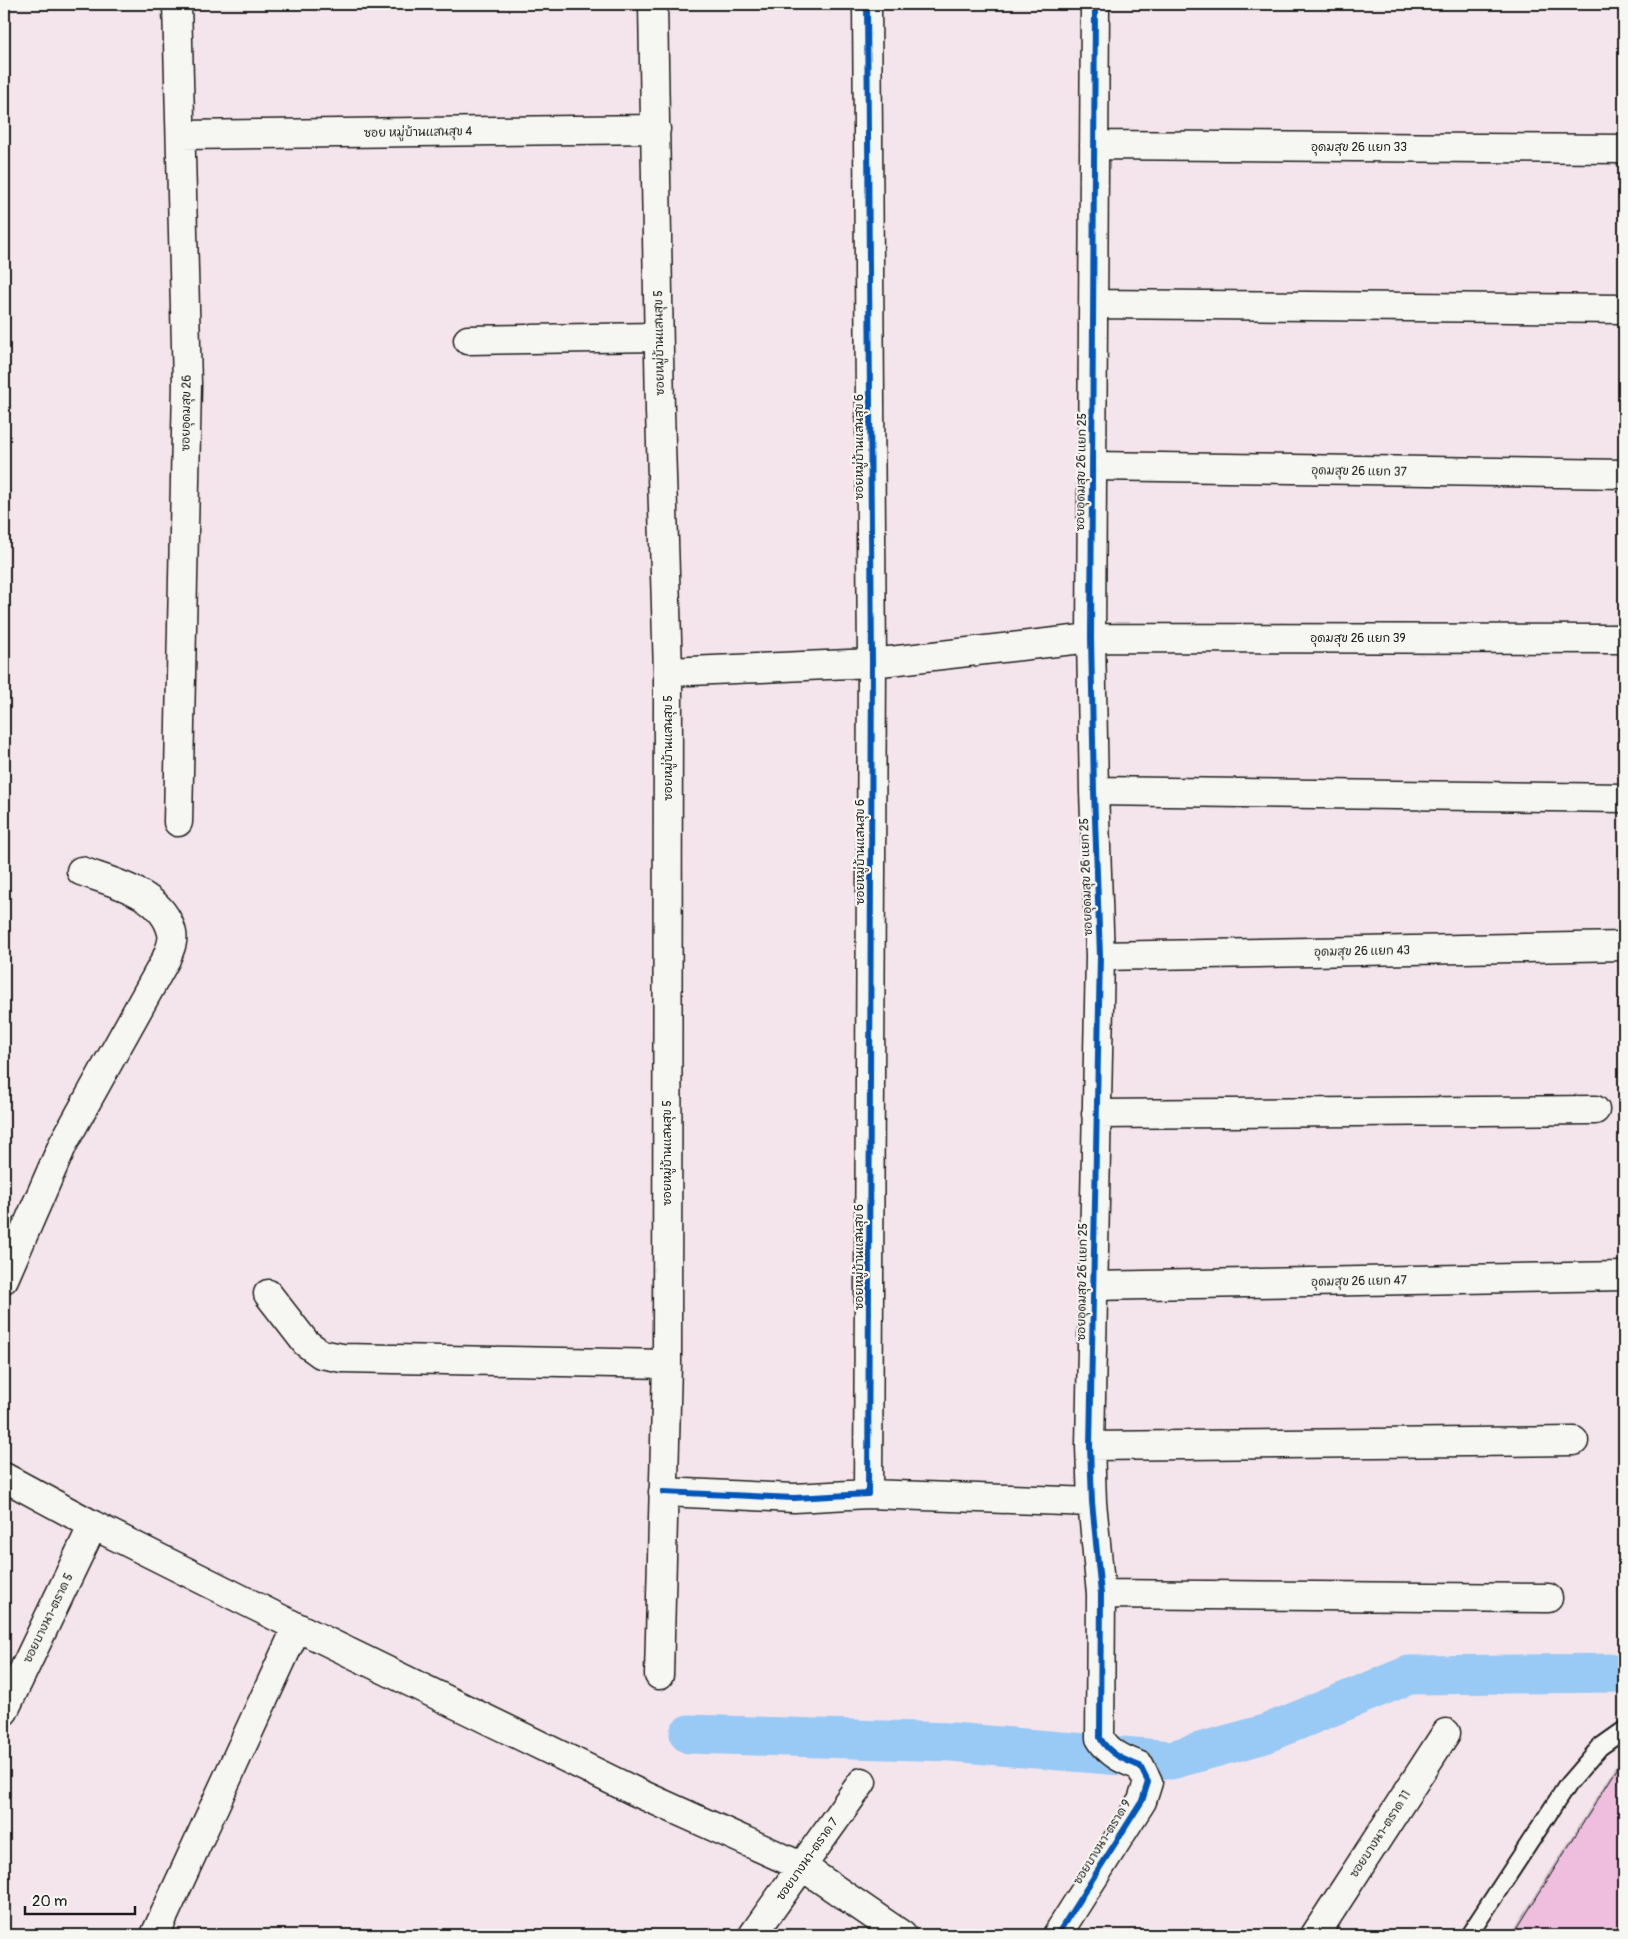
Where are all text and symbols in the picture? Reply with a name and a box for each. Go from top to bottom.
street label: ซอย หมู่บ้านแสนสุข 4 [364,123,472,142]
street label: อุดมสุข 26 แยก 33 [1311,140,1407,156]
street label: ซอยหมู่บ้านแสนสุข 5 [650,290,669,396]
street label: ซอยอุดมสุข 26 [178,375,196,451]
street label: ซอยหมู่บ้านแสนสุข 6 [851,394,868,500]
street label: ซอยอุดมสุข 26 แยก 25 [1073,413,1091,531]
street label: อุดมสุข 26 แยก 37 [1311,463,1408,481]
street label: อุดมสุข 26 แยก 39 [1310,631,1406,647]
street label: ซอยหมู่บ้านแสนสุข 5 [660,695,677,801]
street label: ซอยหมู่บ้านแสนสุข 6 [852,799,869,905]
street label: ซอยอุดมสุข 26 แยก 25 [1077,818,1097,936]
street label: อุดมสุข 26 แยก 43 [1314,943,1411,961]
street label: ซอยหมู่บ้านแสนสุข 5 [659,1100,676,1206]
street label: ซอยหมู่บ้านแสนสุข 6 [851,1204,868,1310]
street label: ซอยอุดมสุข 26 แยก 25 [1074,1223,1092,1341]
street label: อุดมสุข 26 แยก 47 [1311,1273,1408,1291]
street label: ซอยบางนา-ตราด 5 [20,1571,77,1666]
street label: ซอยบางนา-ตราด 11 [1347,1788,1414,1881]
street label: ซอยบางนา-ตราด 9 [1070,1797,1135,1888]
street label: ซอยบางนา-ตราด 7 [773,1814,842,1904]
scale bar [25,1884,135,1916]
text: 20 m [32,1892,67,1911]

